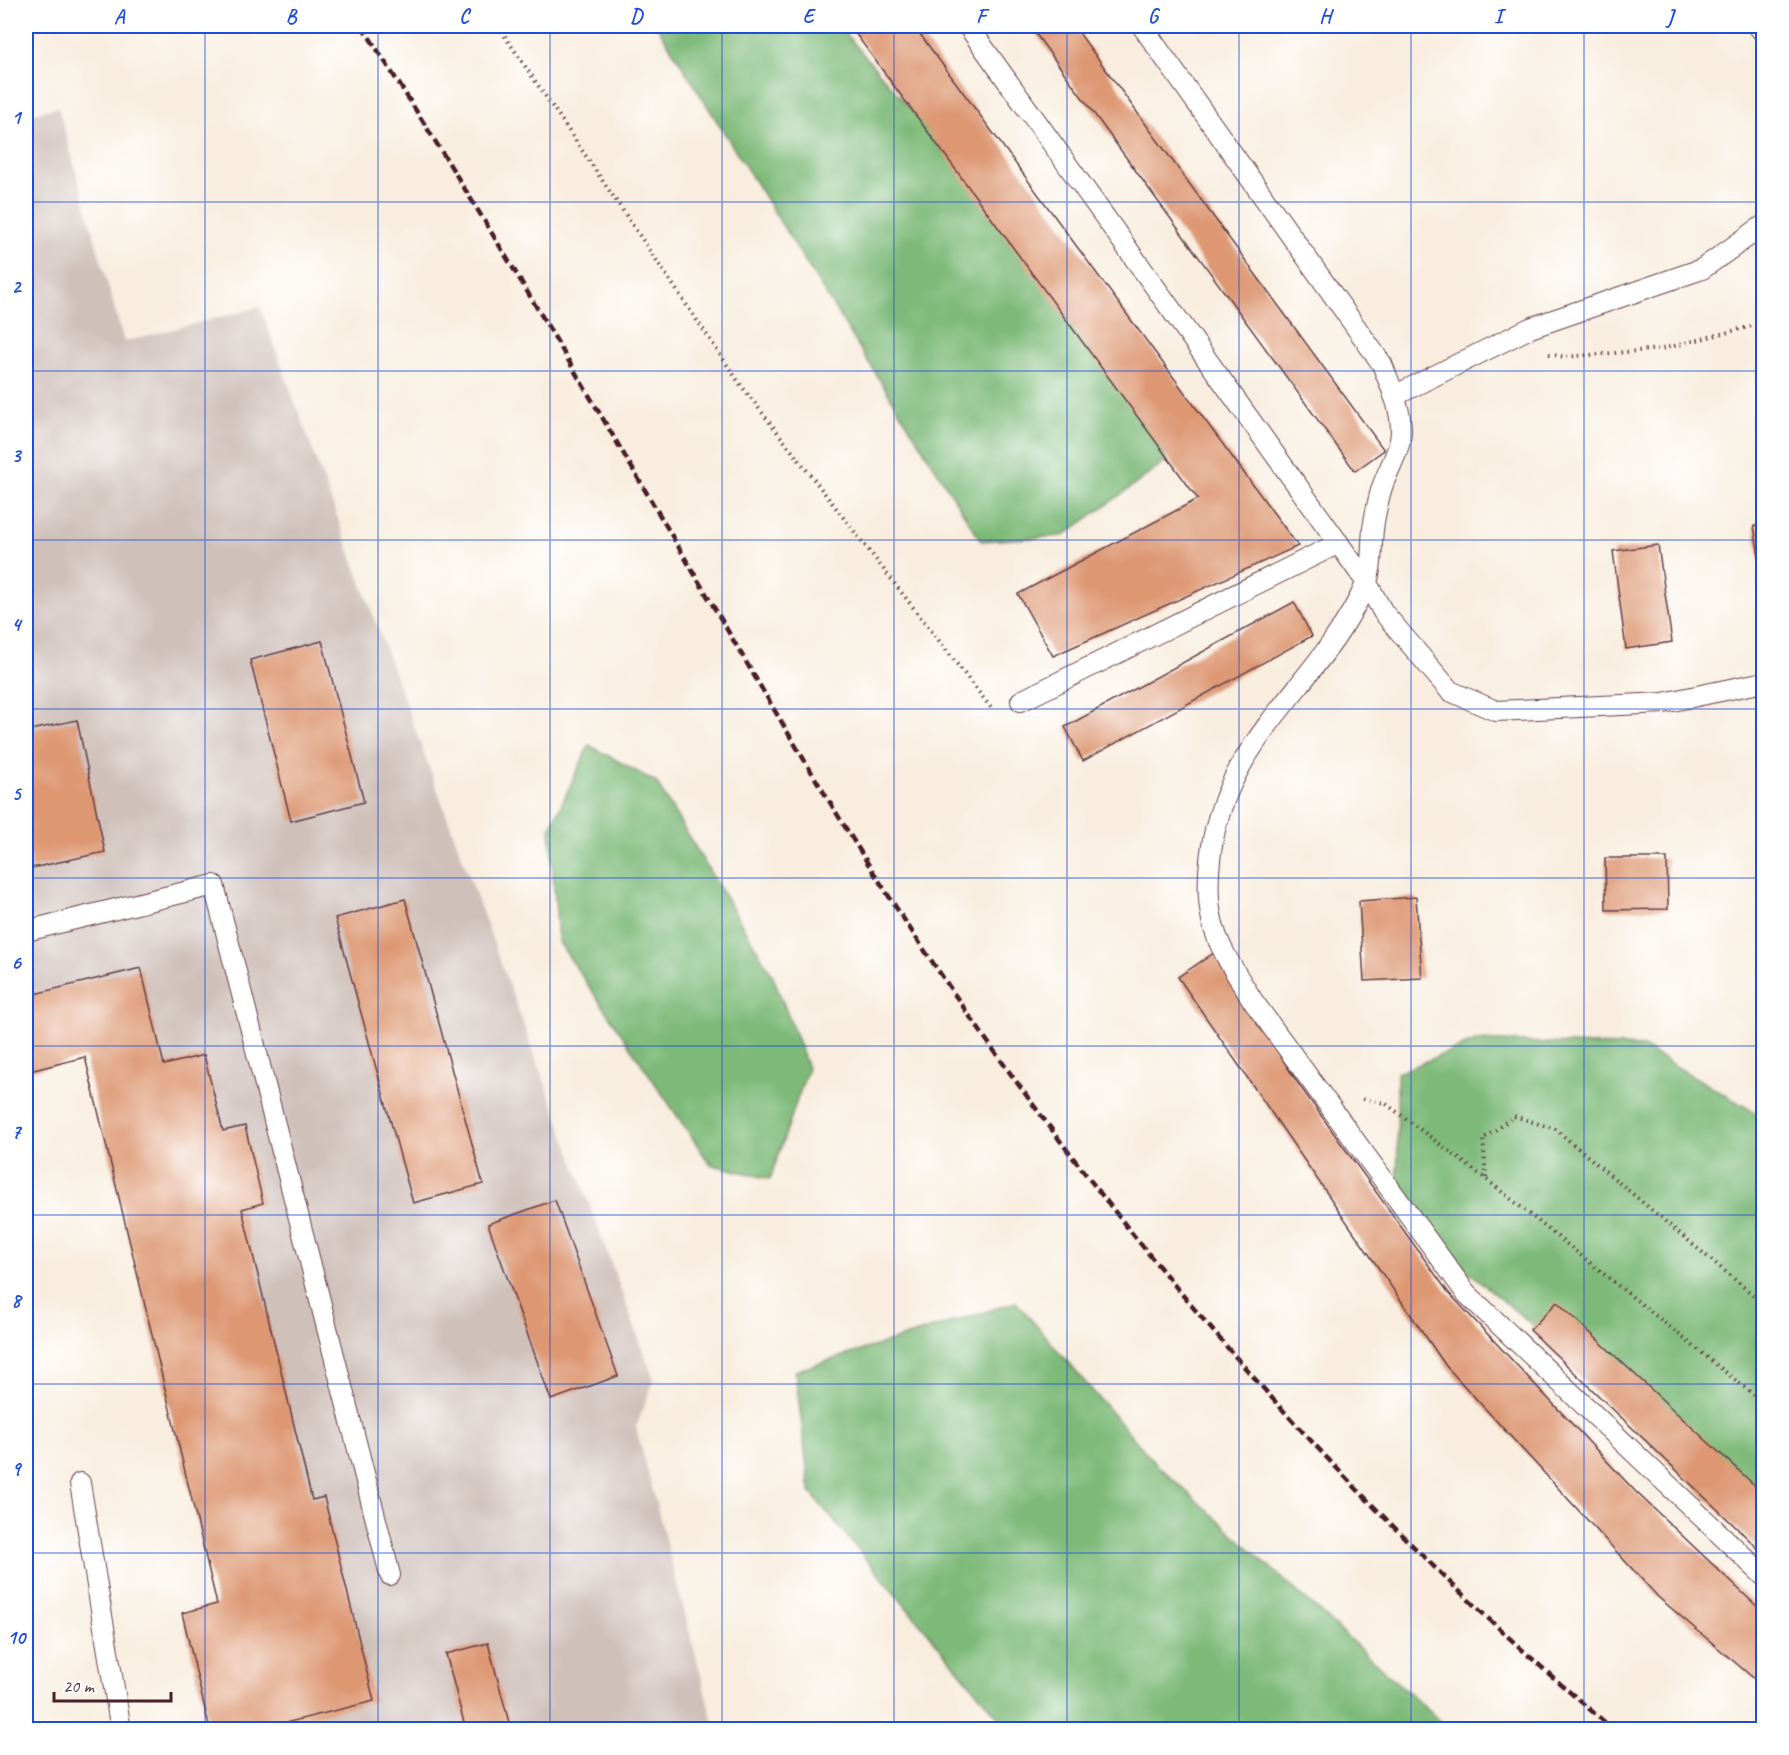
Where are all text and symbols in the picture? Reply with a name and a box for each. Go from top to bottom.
text: A [114,4,126,29]
text: B [286,4,298,29]
text: C [459,4,471,29]
text: D [630,4,644,29]
text: E [803,4,817,29]
text: F [976,4,990,29]
text: G [1148,4,1161,29]
text: H [1319,4,1334,29]
text: I [1494,4,1507,29]
text: J [1665,4,1677,29]
text: 1 [12,105,23,130]
text: 2 [12,274,23,299]
text: 3 [12,443,23,468]
text: 4 [12,612,24,637]
text: 5 [12,781,23,806]
text: 6 [11,950,22,975]
text: 7 [12,1119,23,1144]
text: 8 [12,1288,24,1313]
text: 9 [12,1456,23,1481]
text: 10 [7,1625,27,1650]
scale bar [54,1665,171,1703]
text: 20 m [63,1675,96,1697]

